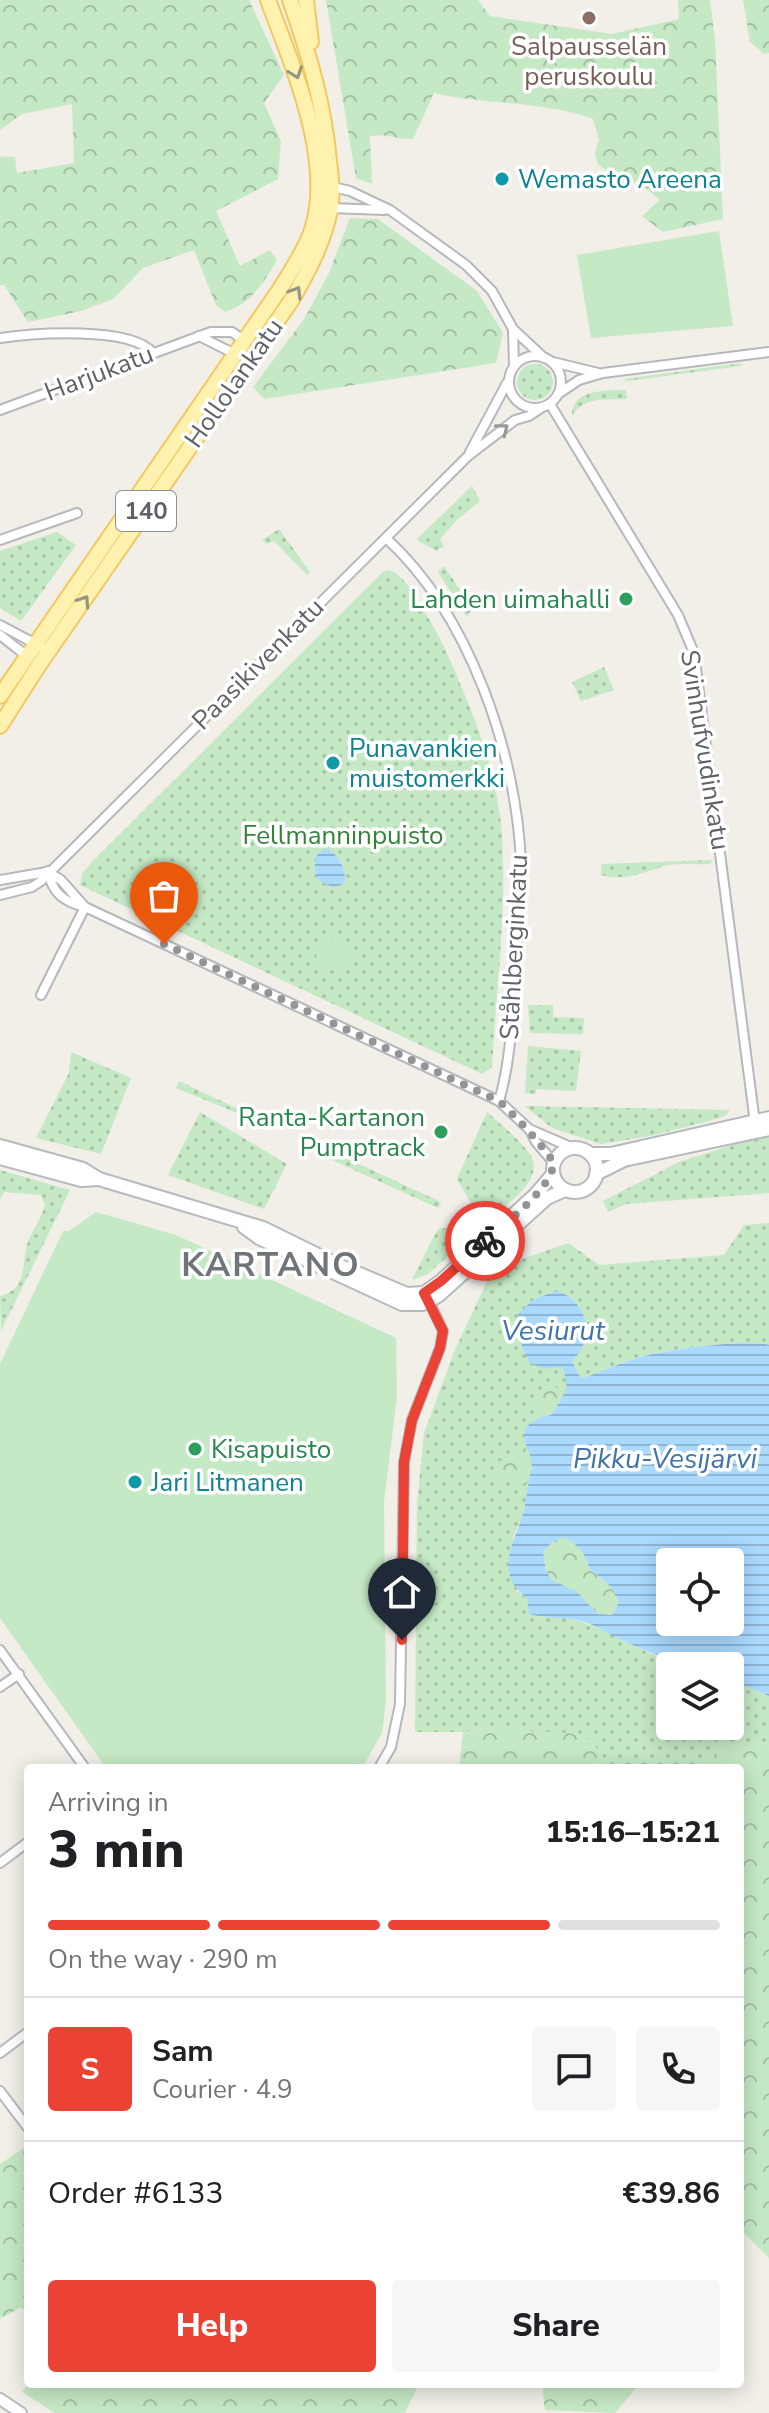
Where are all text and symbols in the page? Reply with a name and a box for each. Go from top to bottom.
marker: Salpausselän peruskoulu [580,9,598,27]
place label: Salpausselän peruskoulu [511,29,667,94]
one-way arrow [287,65,303,79]
place label: Wemasto Areena [518,162,722,197]
marker: Wemasto Areena [493,170,511,188]
one-way arrow [286,286,302,301]
street label: Hollolankatu [176,311,292,455]
street label: Harjukatu [40,336,158,410]
one-way arrow [494,424,508,439]
road number: 140 [116,491,176,531]
place label: Lahden uimahalli [410,582,610,617]
street label: Paasikivenkatu [184,590,332,738]
marker: Lahden uimahalli [617,590,635,608]
one-way arrow [74,595,89,609]
street label: Svinhufvudinkatu [672,647,738,853]
place label: Punavankien muistomerkki [349,731,505,796]
marker: Punavankien muistomerkki [324,754,342,772]
park label: Fellmanninpuisto [243,818,443,853]
street label: Ståhlberginkatu [492,853,536,1041]
pin [130,862,198,944]
icon: bag [142,874,186,918]
place label: Ranta-Kartanon Pumptrack [238,1100,426,1165]
marker: Ranta-Kartanon Pumptrack [432,1123,450,1141]
courier [445,1201,525,1281]
icon: bike [463,1219,507,1263]
district label: KARTANO [181,1242,361,1288]
water label: Vesiurut [501,1312,606,1350]
place label: Kisapuisto [211,1432,331,1467]
marker: Kisapuisto [186,1440,204,1458]
water label: Pikku-Vesijärvi [573,1440,758,1478]
place label: Jari Litmanen [150,1465,304,1500]
marker: Jari Litmanen [126,1473,144,1491]
map controls [656,1548,744,1740]
button: locate [656,1548,744,1636]
pin [368,1558,436,1640]
icon: home [380,1570,424,1614]
button: layers [656,1652,744,1740]
text: Arriving in [48,1785,169,1820]
text: 15:16–15:21 [545,1812,720,1853]
text: 3 min [48,1814,185,1885]
text: On the way · 290 m [48,1942,277,1977]
button: chat [532,2027,616,2111]
button: phone [636,2027,720,2111]
text: Sam [152,2031,214,2072]
text: S [81,2049,99,2090]
text: Courier · 4.9 [152,2072,293,2107]
text: Order #6133 [48,2173,223,2214]
text: €39.86 [623,2173,720,2214]
button: Help [48,2280,376,2372]
button: Share [392,2280,720,2372]

